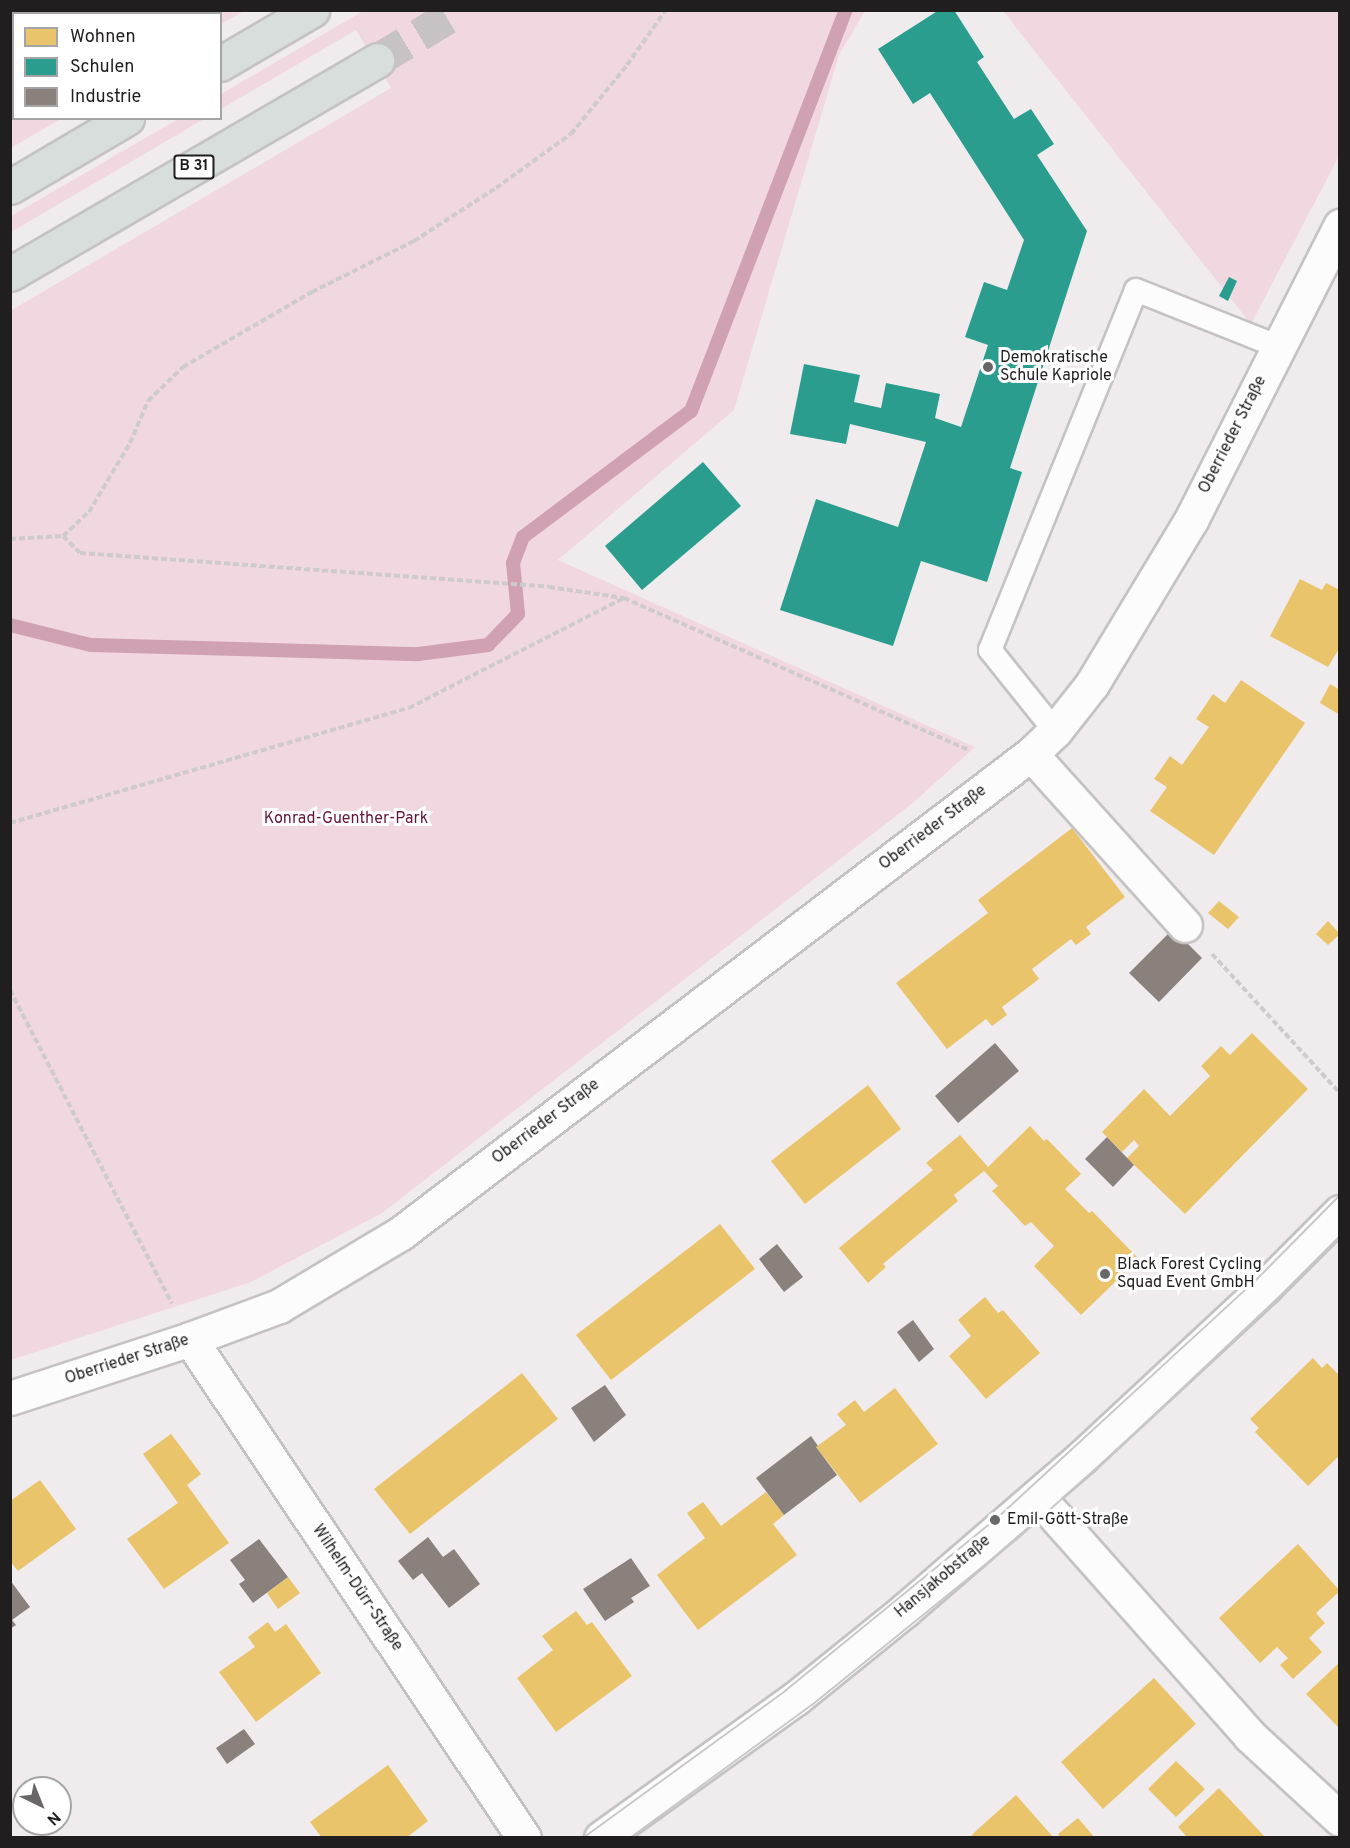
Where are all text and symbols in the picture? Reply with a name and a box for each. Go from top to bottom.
legend [12,12,222,120]
text: Wohnen [70,26,136,49]
text: Schulen [70,56,134,79]
text: Industrie [70,86,141,109]
road number: B 31 [173,155,215,179]
place label: Demokratische Schule Kapriole [1000,348,1112,386]
marker: Demokratische Schule Kapriole [981,360,995,374]
street label: Oberrieder Straße [1195,373,1271,497]
street label: Oberrieder Straße [876,781,990,875]
park label: Konrad-Guenther-Park [264,809,428,829]
street label: Oberrieder Straße [489,1075,603,1169]
place label: Black Forest Cycling Squad Event GmbH [1117,1255,1262,1293]
marker: Black Forest Cycling Squad Event GmbH [1098,1267,1112,1281]
street label: Oberrieder Straße [63,1331,191,1389]
place label: Emil-Gött-Straße [1007,1510,1128,1530]
marker: Emil-Gött-Straße [988,1513,1002,1527]
street label: Wilhelm-Dürr-Straße [308,1521,406,1655]
street label: Hansjakobstraße [891,1532,995,1622]
north arrow [12,1776,72,1836]
text: N [42,1806,64,1829]

